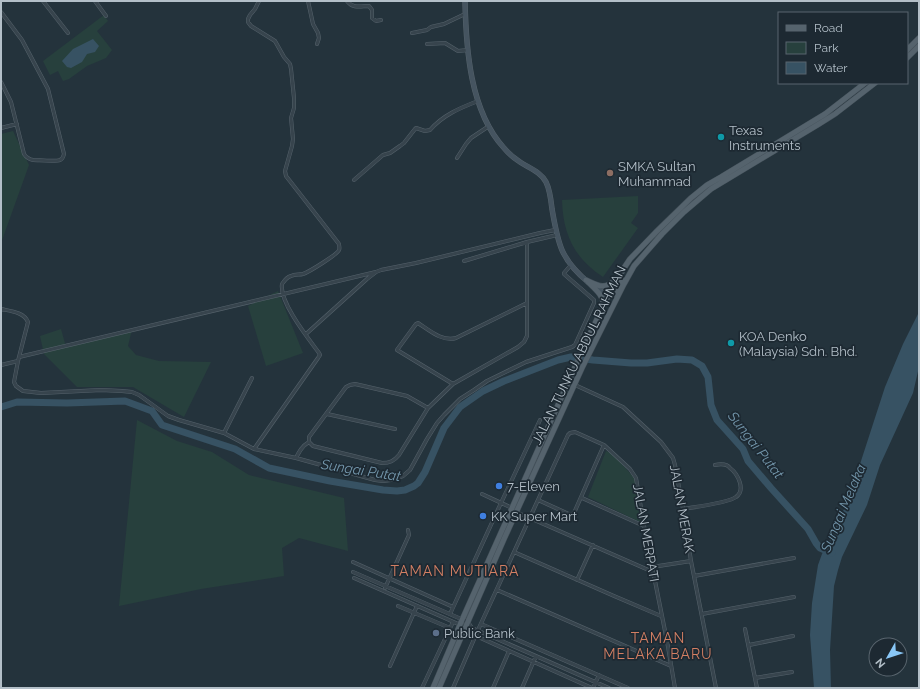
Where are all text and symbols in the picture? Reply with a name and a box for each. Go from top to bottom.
legend [778,12,908,84]
text: Road [814,21,843,35]
text: Park [814,41,839,55]
text: Water [814,61,848,75]
place label: Texas Instruments [729,123,800,153]
marker: Texas Instruments [716,132,726,142]
place label: SMKA Sultan Muhammad [618,159,696,189]
marker: SMKA Sultan Muhammad [605,168,615,178]
street label: JALAN TUNKU ABDUL RAHMAN [529,263,629,447]
place label: KOA Denko (Malaysia) Sdn. Bhd. [739,329,857,359]
marker: KOA Denko (Malaysia) Sdn. Bhd. [726,338,736,348]
water label: Sungai Putat [724,408,787,482]
water label: Sungai Putat [319,456,403,484]
water label: Sungai Melaka [817,462,869,555]
street label: JALAN MERAK [667,464,697,555]
place label: 7-Eleven [507,479,560,494]
marker: 7-Eleven [494,481,504,491]
street label: JALAN MERPATI [630,483,662,583]
place label: KK Super Mart [491,509,578,524]
marker: KK Super Mart [478,511,488,521]
district label: TAMAN MUTIARA [390,563,520,579]
place label: Public Bank [444,626,515,641]
marker: Public Bank [431,628,441,638]
district label: TAMAN MELAKA BARU [603,630,713,662]
north arrow [868,637,908,677]
text: N [873,656,888,670]

